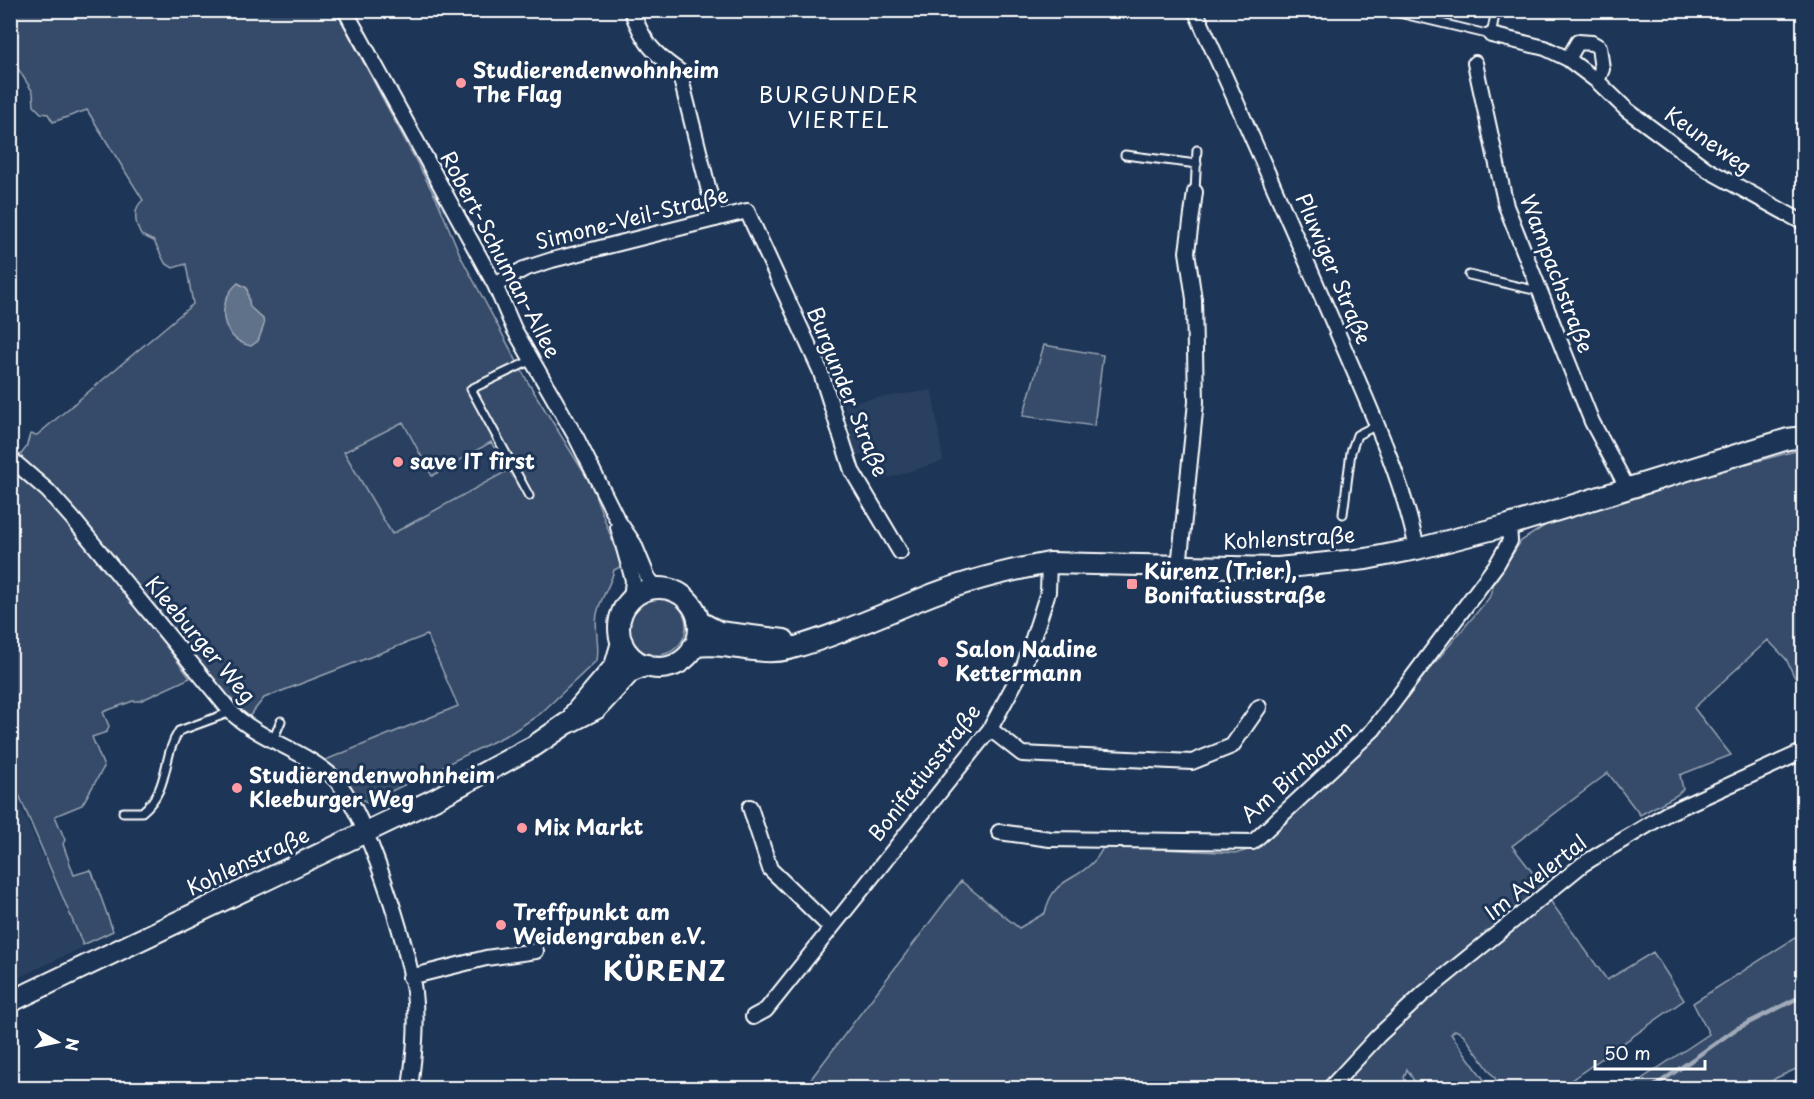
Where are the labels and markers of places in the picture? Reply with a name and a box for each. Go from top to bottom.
place label: Studierendenwohnheim The Flag [473,53,719,109]
marker: Studierendenwohnheim The Flag [454,76,468,90]
place label: save IT first [410,444,535,476]
marker: save IT first [391,455,405,469]
place label: Kürenz (Trier), Bonifatiusstraße [1144,554,1326,610]
marker: Kürenz (Trier), Bonifatiusstraße [1125,577,1139,591]
place label: Salon Nadine Kettermann [955,632,1097,688]
marker: Salon Nadine Kettermann [936,655,950,669]
place label: Studierendenwohnheim Kleeburger Weg [249,758,495,814]
marker: Studierendenwohnheim Kleeburger Weg [230,781,244,795]
place label: Mix Markt [534,810,643,842]
marker: Mix Markt [515,821,529,835]
place label: Treffpunkt am Weidengraben e.V. [513,895,706,951]
marker: Treffpunkt am Weidengraben e.V. [494,918,508,932]

